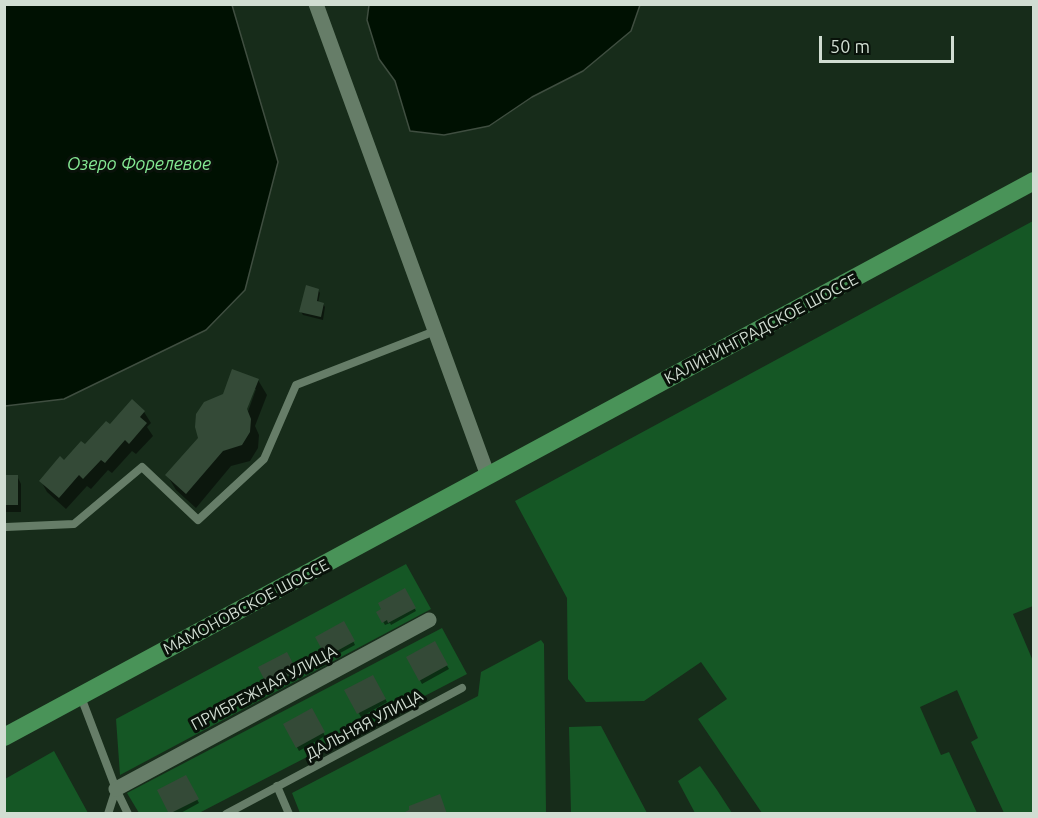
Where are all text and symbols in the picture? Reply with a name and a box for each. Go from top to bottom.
scale bar [822,24,957,62]
text: 50 m [830,36,870,56]
water label: Озеро Форелевое [67,153,211,175]
street label: КАЛИНИНГРАДСКОЕ ШОССЕ [661,270,861,388]
street label: МАМОНОВСКОЕ ШОССЕ [160,555,332,659]
street label: ПРИБРЕЖНАЯ УЛИЦА [188,641,340,735]
street label: ДАЛЬНЯЯ УЛИЦА [302,686,426,764]

